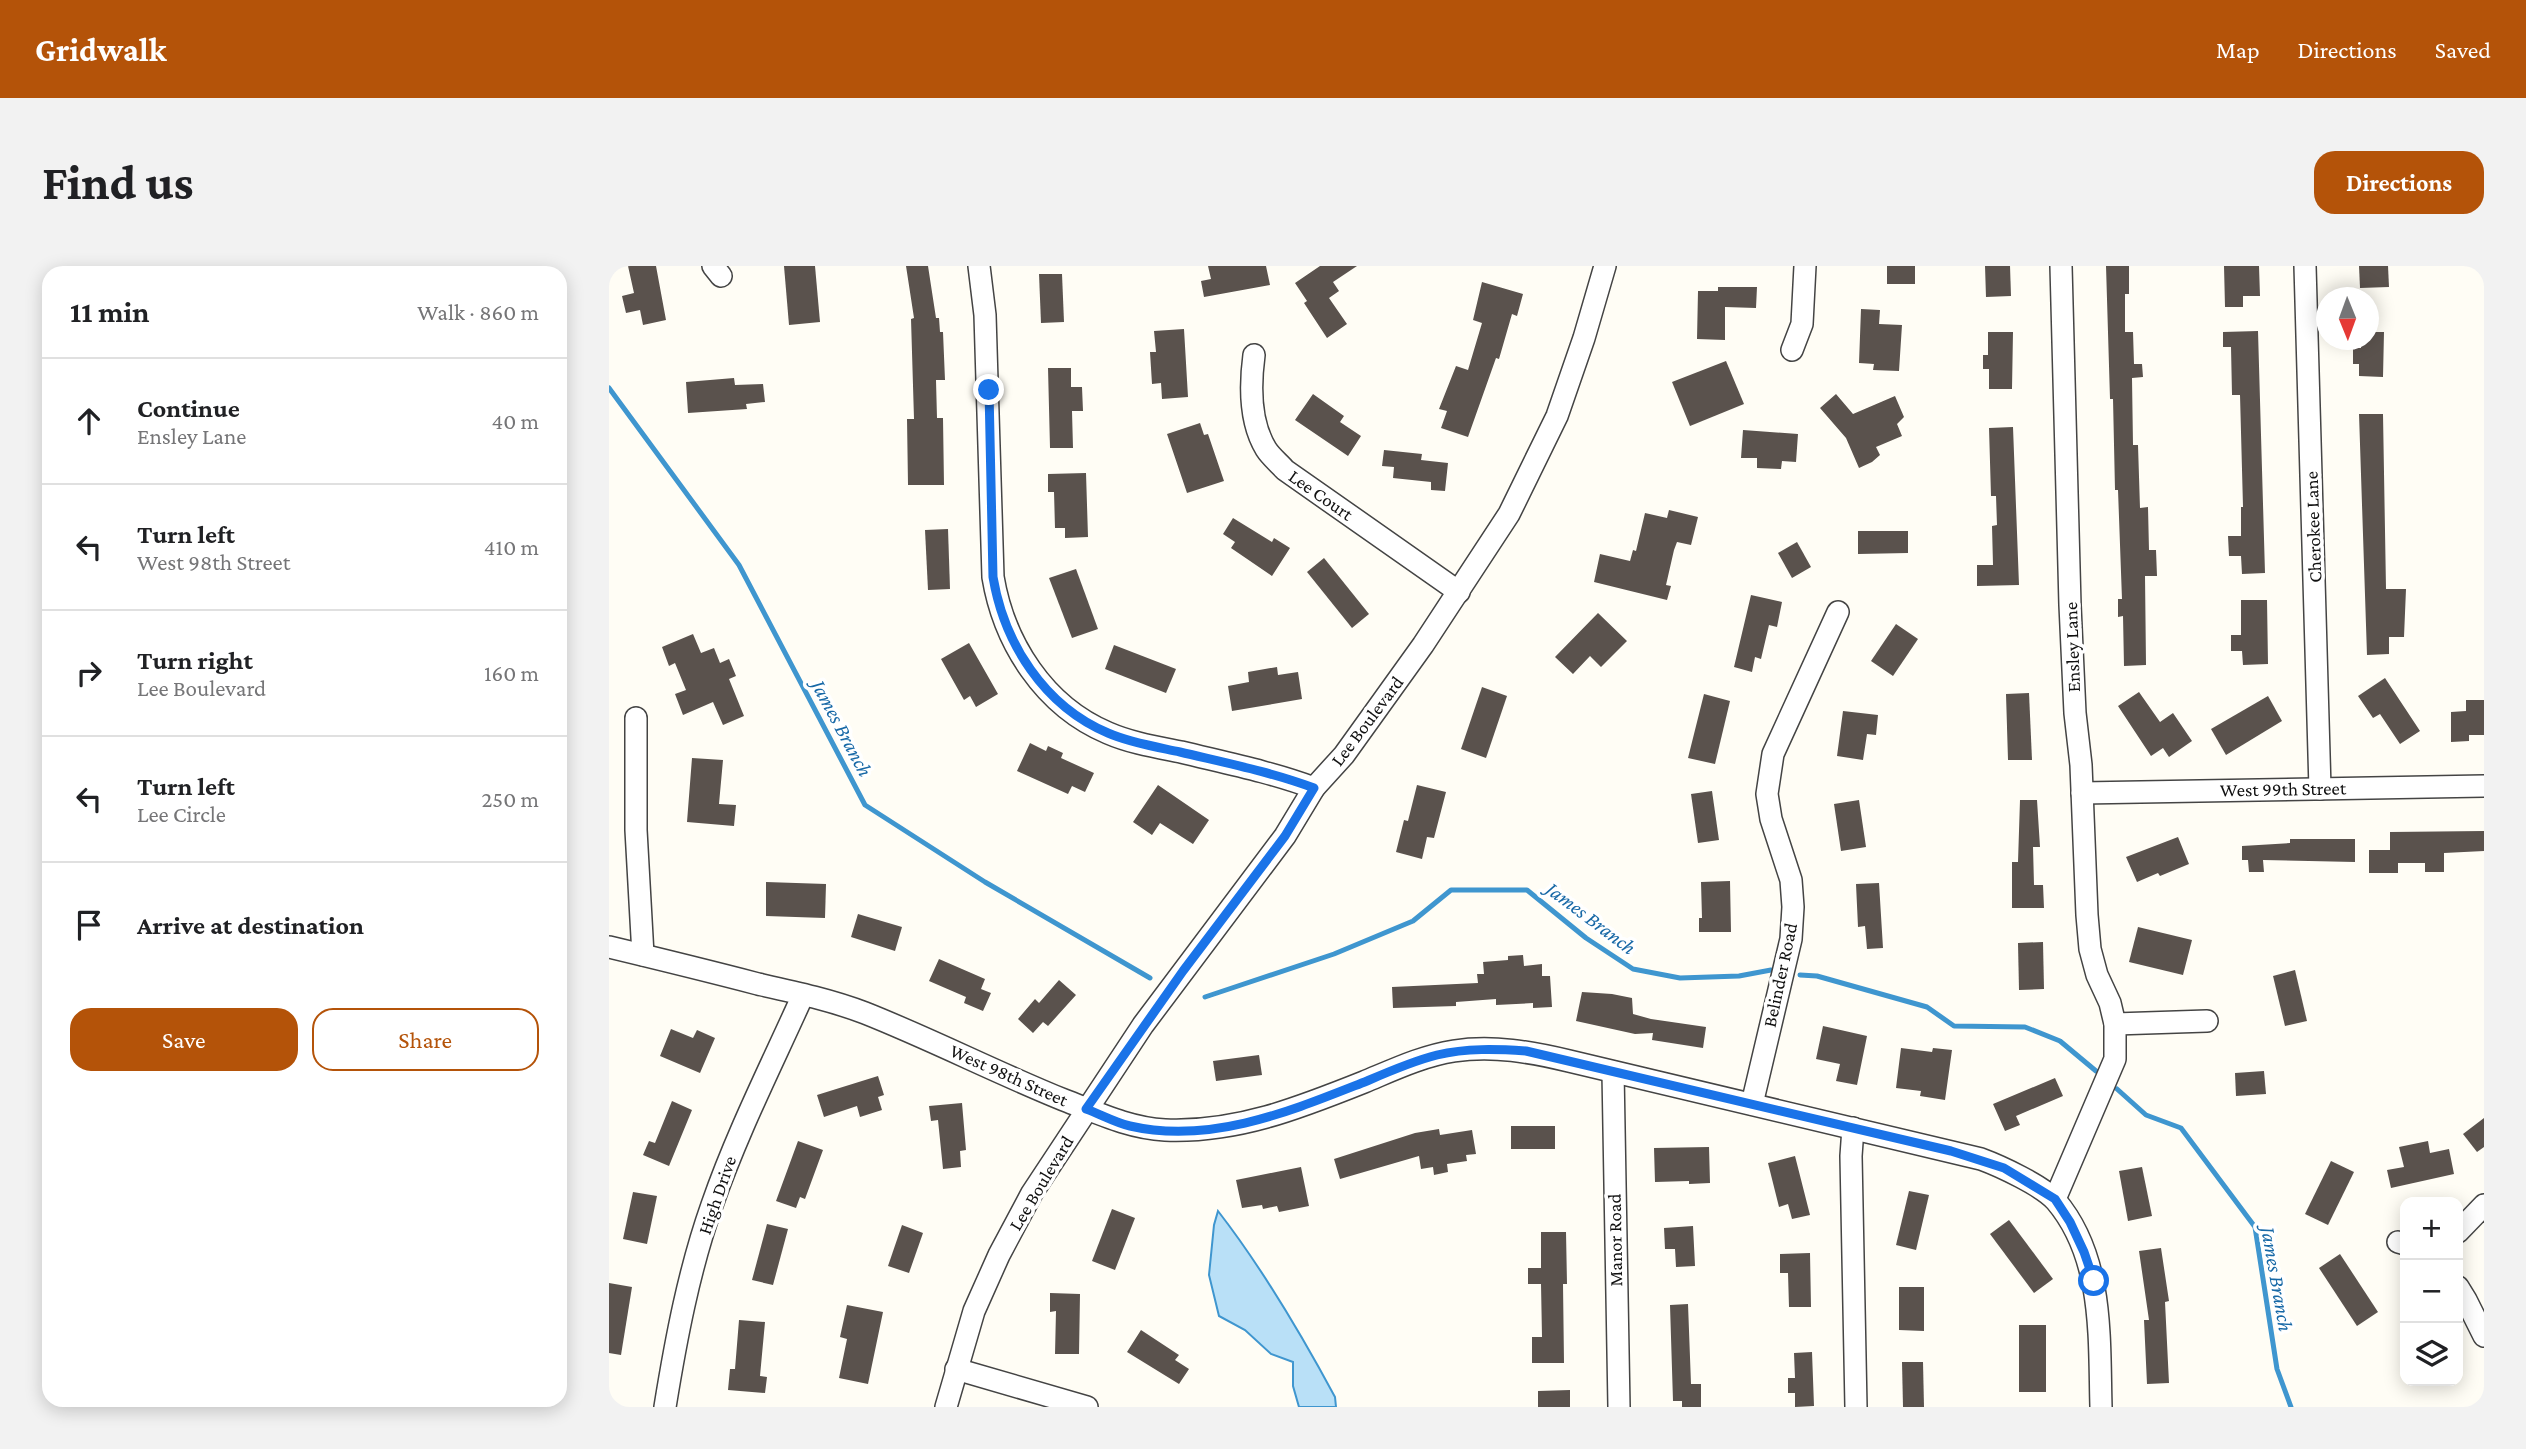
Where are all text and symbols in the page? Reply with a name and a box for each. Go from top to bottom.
text: Gridwalk [35,31,167,68]
text: Map [2216,36,2260,63]
text: Directions [2298,36,2397,63]
text: Saved [2435,36,2491,63]
button: Directions [2314,151,2484,214]
text: Find us [42,155,194,210]
north arrow [2316,287,2379,350]
text: 11 min [70,295,150,328]
text: Walk · 860 m [417,299,539,325]
route end [973,374,1004,405]
text: Continue [137,394,240,423]
icon: ahead [70,402,108,440]
text: 40 m [491,408,539,434]
text: Ensley Lane [137,423,246,449]
street label: Lee Court [1285,465,1358,525]
street label: Cherokee Lane [2301,471,2325,583]
text: Turn left [137,520,235,549]
icon: left [70,528,108,566]
text: 410 m [484,534,539,560]
text: West 98th Street [137,549,290,575]
street label: Ensley Lane [2060,601,2084,693]
text: Turn right [137,646,253,675]
icon: right [70,654,108,692]
text: 160 m [484,660,539,686]
water label: James Branch [805,672,878,780]
street label: Lee Boulevard [1327,672,1407,770]
text: Lee Boulevard [137,675,266,701]
text: Turn left [137,772,235,801]
street label: West 99th Street [2220,777,2347,801]
icon: left [70,780,108,818]
text: 250 m [481,786,539,812]
text: Lee Circle [137,801,226,827]
water label: James Branch [1538,874,1641,960]
icon: arrive [70,906,108,944]
text: Arrive at destination [137,911,364,940]
street label: Belinder Road [1759,921,1801,1029]
button: Save [70,1008,298,1071]
button: Share [312,1008,539,1071]
street label: West 98th Street [947,1040,1072,1111]
street label: Lee Boulevard [1005,1132,1077,1234]
street label: High Drive [694,1153,740,1237]
street label: Manor Road [1604,1193,1626,1287]
map controls [2400,1197,2463,1386]
button: + [2400,1197,2463,1260]
water label: James Branch [2255,1221,2298,1333]
button: − [2400,1260,2463,1323]
route start [2078,1265,2109,1296]
button: layers [2400,1323,2463,1386]

